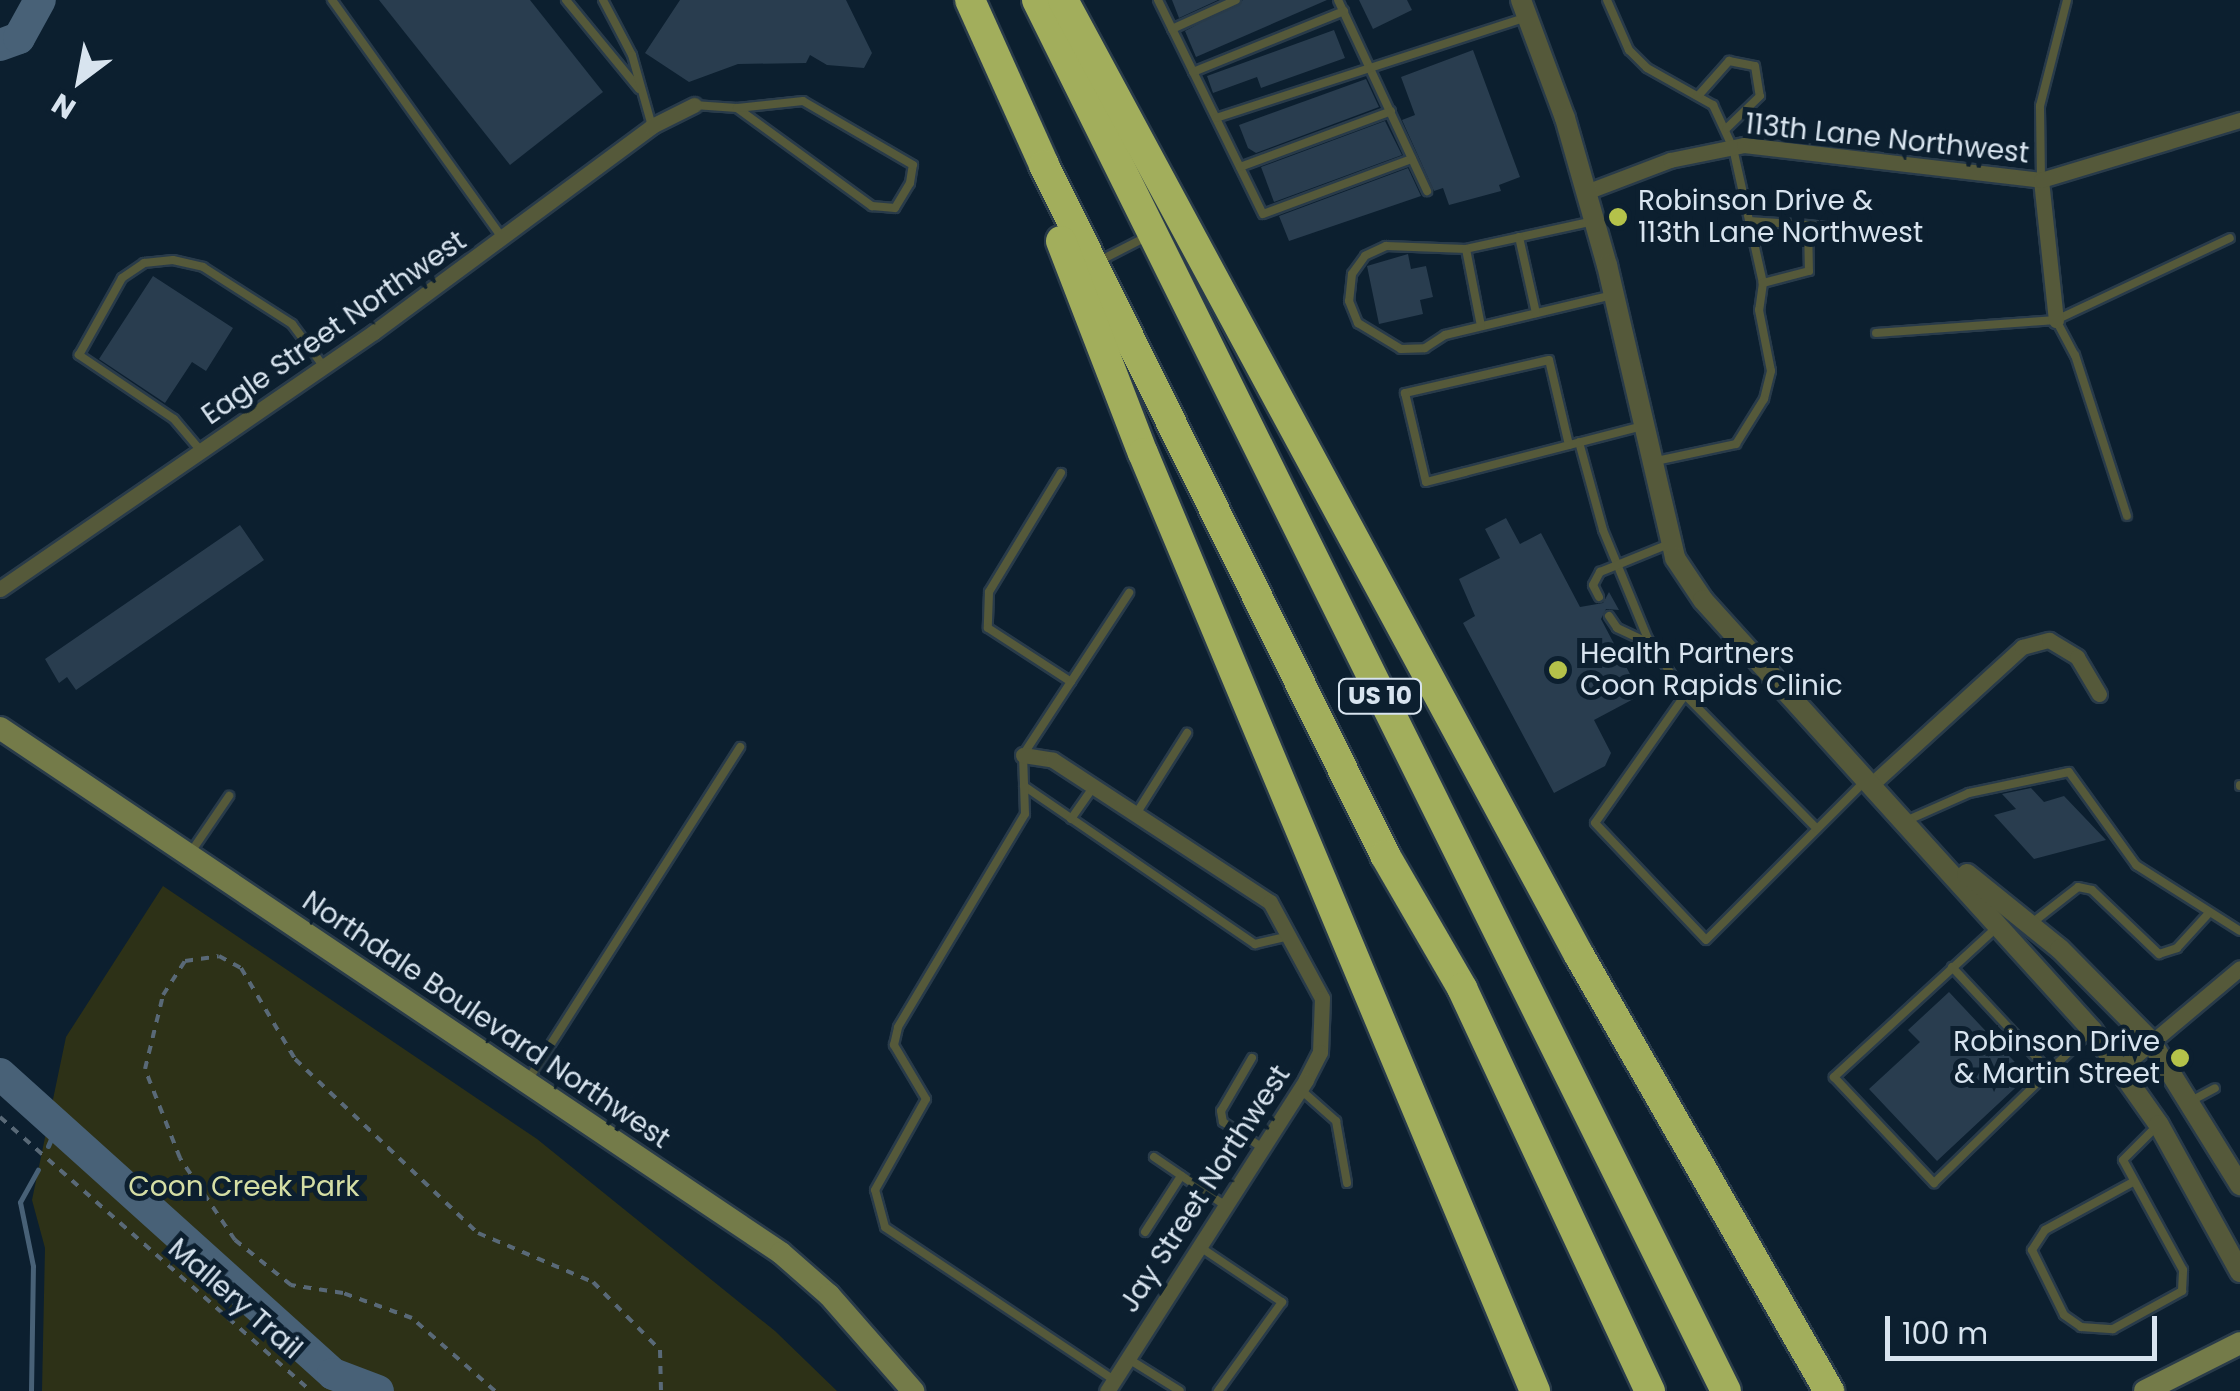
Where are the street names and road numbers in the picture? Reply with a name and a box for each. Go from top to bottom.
street label: 113th Lane Northwest [1743,107,2031,171]
street label: Eagle Street Northwest [195,224,473,432]
road number: US 10 [1338,676,1422,716]
street label: Northdale Boulevard Northwest [296,884,676,1156]
street label: Jay Street Northwest [1113,1059,1297,1319]
street label: Mallery Trail [161,1232,309,1366]

